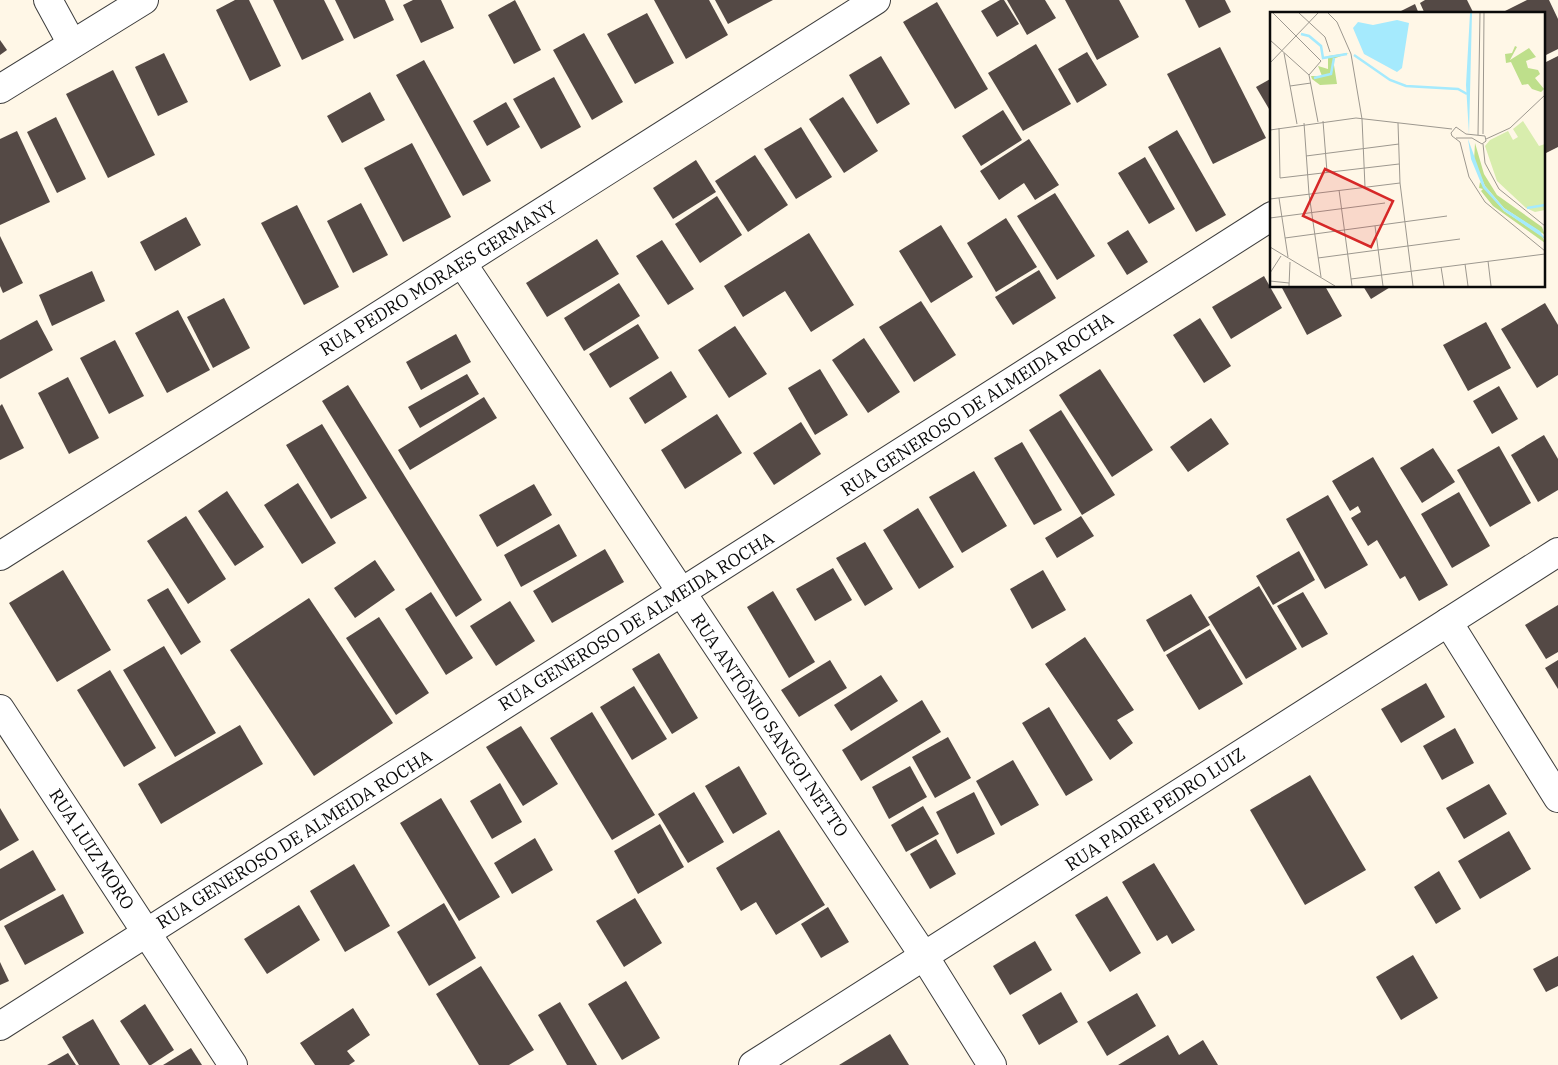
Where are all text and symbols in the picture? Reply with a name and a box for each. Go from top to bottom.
inset map [1270,12,1546,288]
street label: RUA PEDRO MORAES GERMANY [315,195,561,361]
street label: RUA GENEROSO DE ALMEIDA ROCHA [836,307,1118,501]
street label: RUA GENEROSO DE ALMEIDA ROCHA [494,526,779,716]
street label: RUA ANTÔNIO SANGOI NETTO [686,609,854,841]
street label: RUA PADRE PEDRO LUIZ [1061,742,1249,876]
street label: RUA GENEROSO DE ALMEIDA ROCHA [152,744,437,934]
street label: RUA LUIZ MORO [44,784,140,914]

